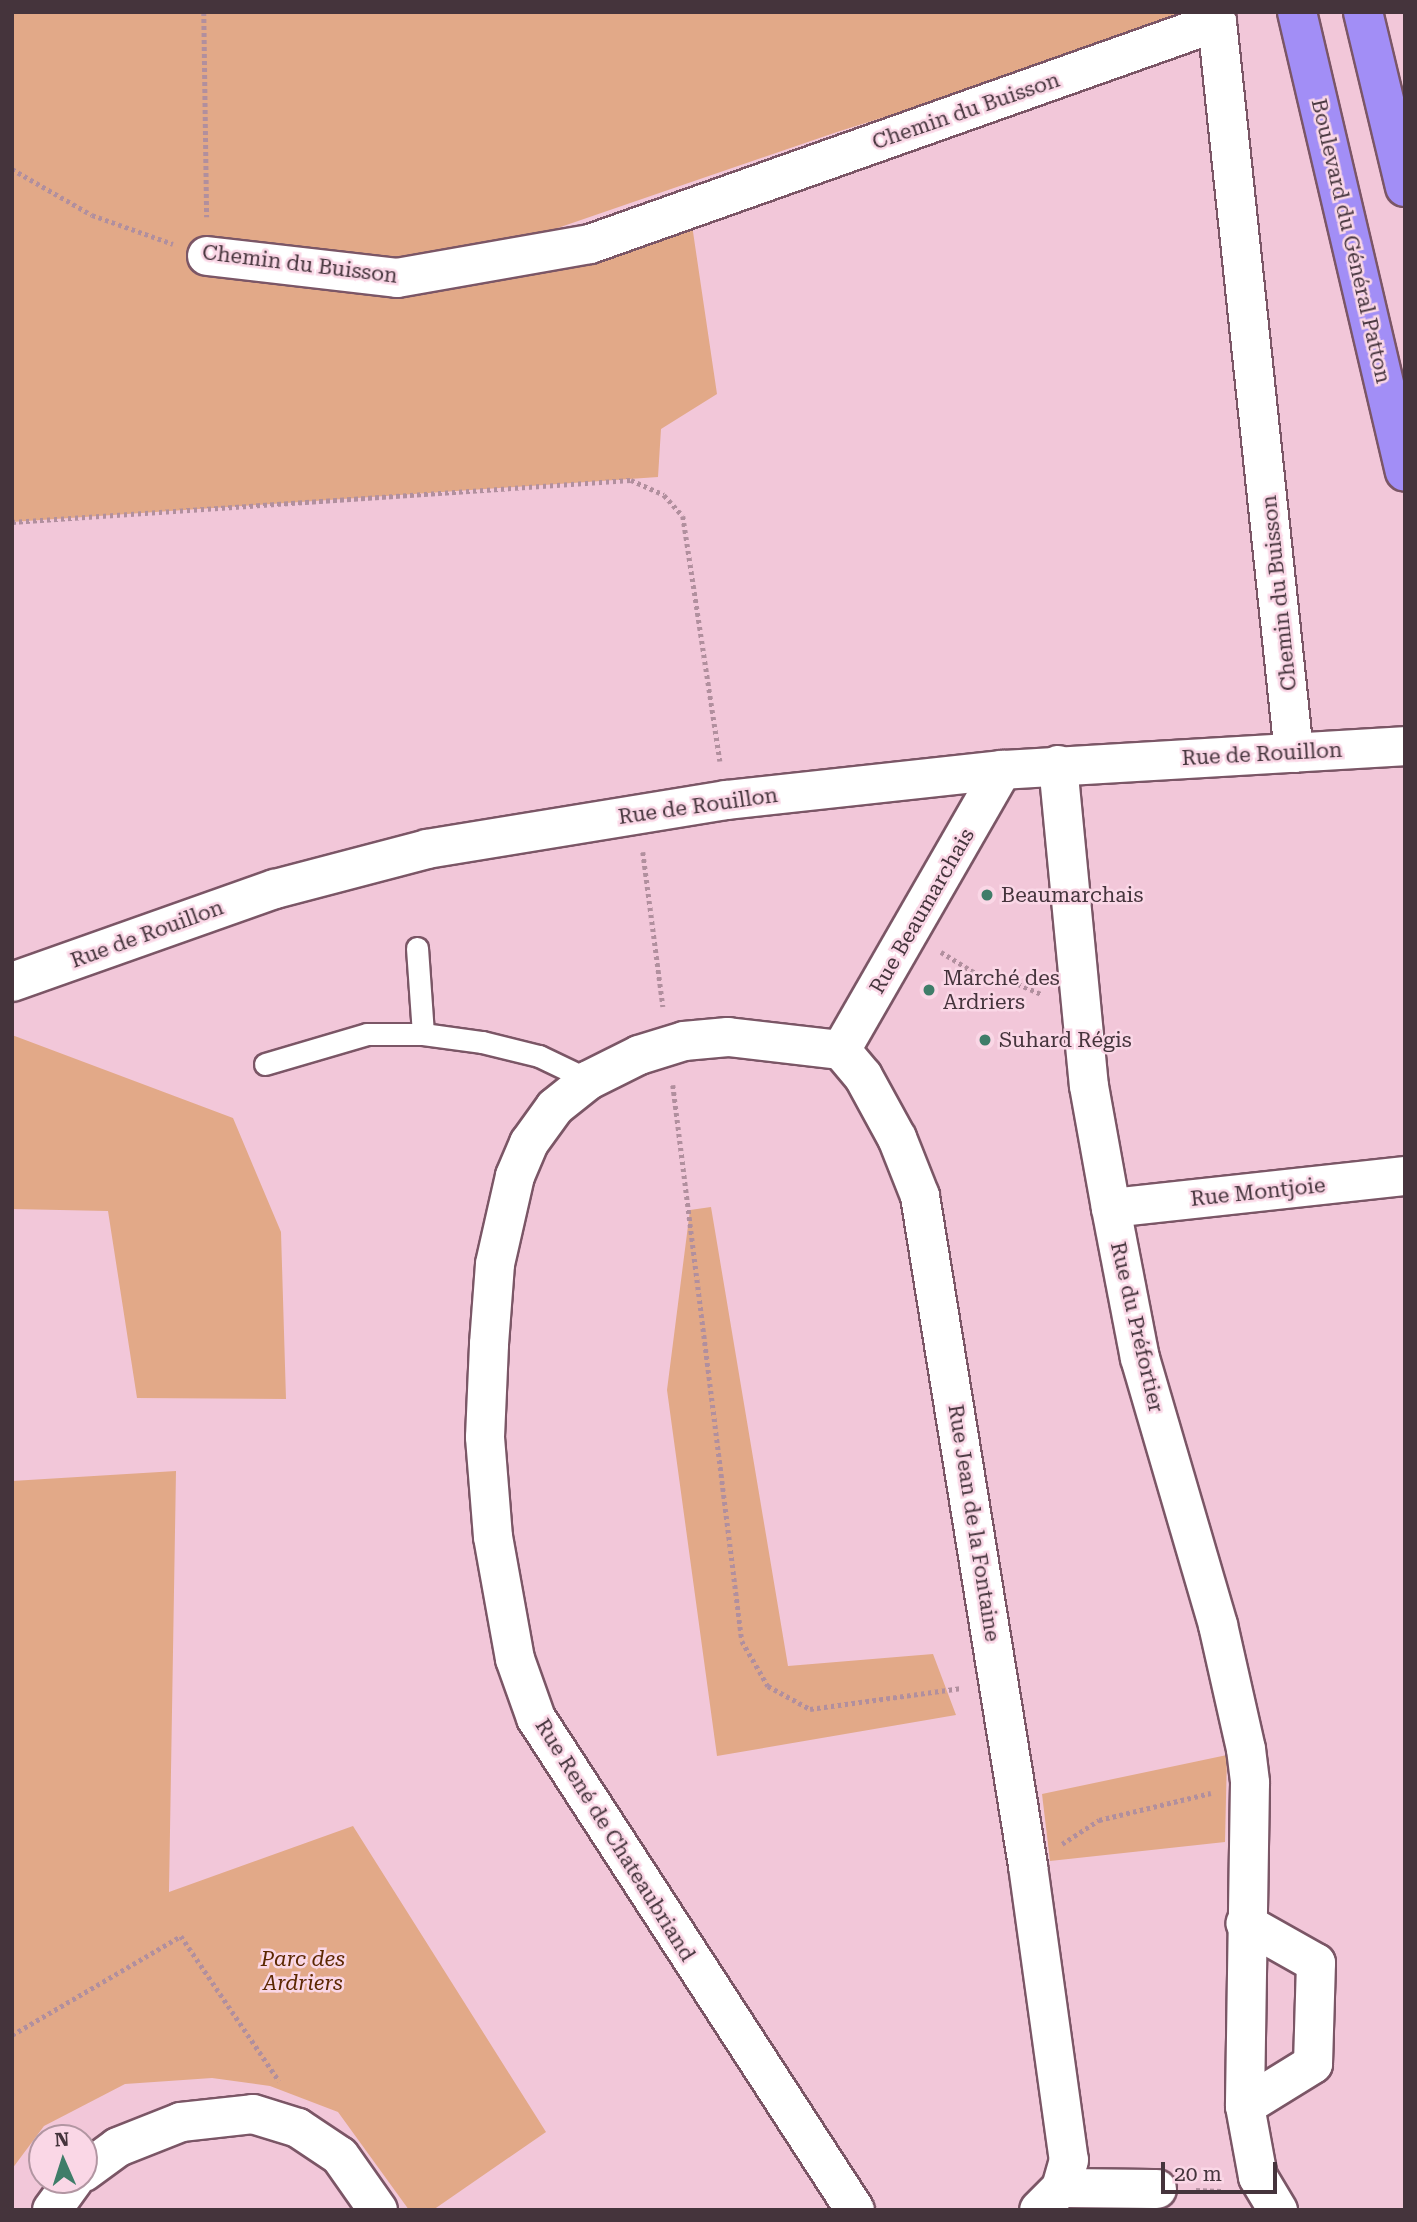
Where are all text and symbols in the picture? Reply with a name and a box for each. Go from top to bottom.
street label: Chemin du Buisson [869,67,1063,155]
street label: Boulevard du Général Patton [1306,96,1396,386]
street label: Chemin du Buisson [201,240,399,288]
street label: Chemin du Buisson [1256,494,1302,692]
street label: Rue de Rouillon [1181,737,1343,771]
street label: Rue de Rouillon [617,782,779,830]
street label: Rue Beaumarchais [864,824,980,998]
place label: Beaumarchais [1001,882,1143,908]
marker: Beaumarchais [979,887,995,903]
street label: Rue de Rouillon [67,895,227,973]
place label: Marché des Ardriers [943,965,1060,1015]
marker: Marché des Ardriers [921,982,937,998]
place label: Suhard Régis [999,1027,1132,1053]
marker: Suhard Régis [977,1032,993,1048]
street label: Rue Montjoie [1189,1172,1327,1212]
street label: Rue du Préfortier [1105,1239,1169,1415]
street label: Rue Jean de la Fontaine [943,1403,1005,1643]
street label: Rue René de Chateaubriand [530,1714,700,1966]
park label: Parc des Ardriers [261,1946,345,1996]
north arrow [28,2124,98,2194]
text: N [54,2128,70,2151]
scale bar [1165,2148,1280,2192]
text: 20 m [1174,2162,1222,2186]

